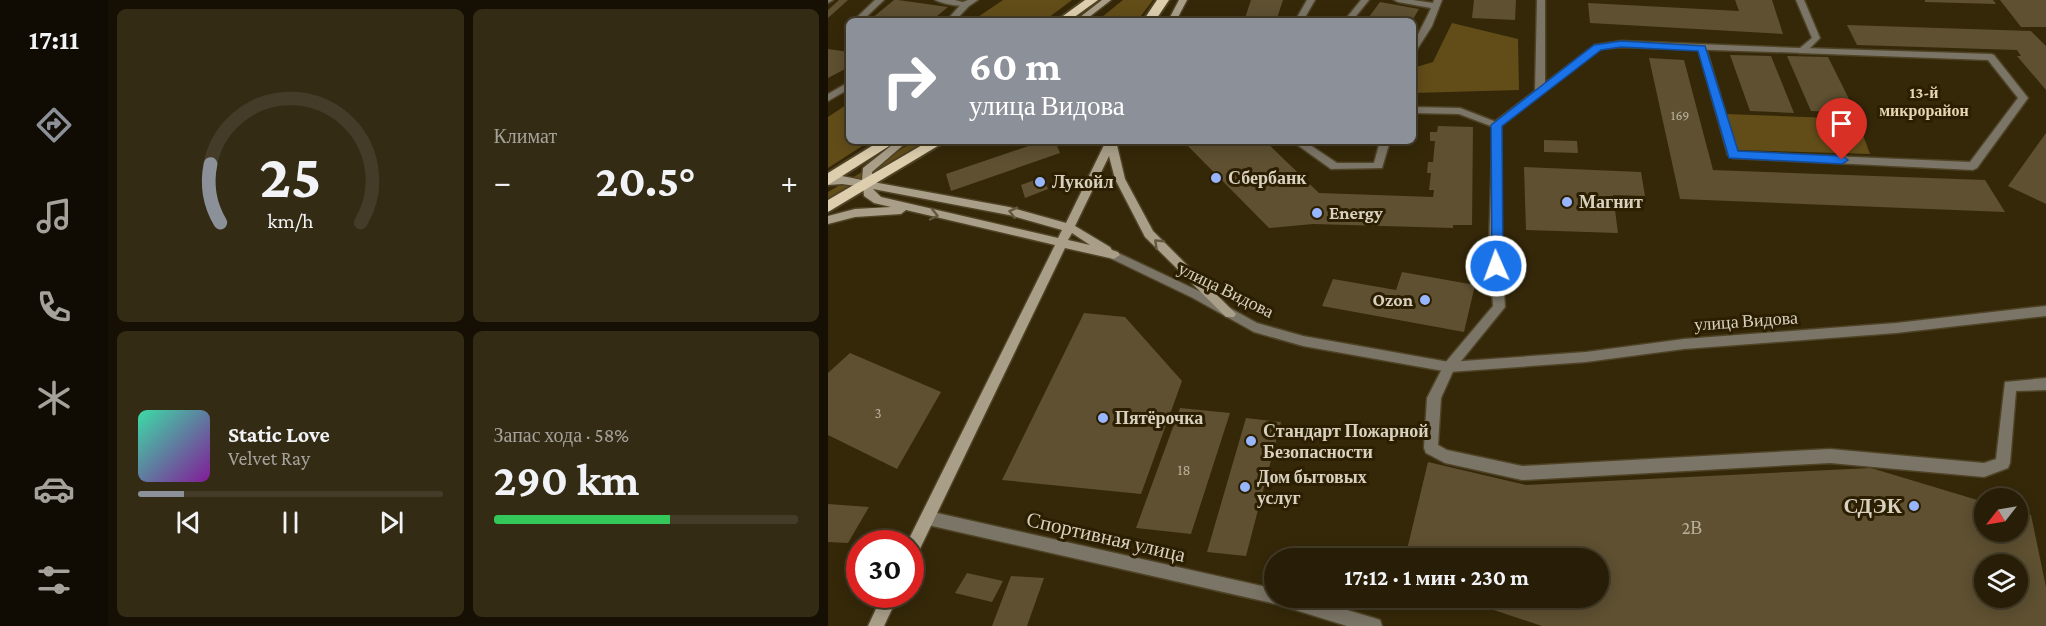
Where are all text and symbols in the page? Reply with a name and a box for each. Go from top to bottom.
text: 17:11 [29,25,79,55]
icon: right [870,42,948,120]
text: 60 m [969,42,1061,89]
district label: 13-й микрорайон [1879,84,1969,120]
text: улица Видова [969,91,1125,121]
pin [1816,98,1867,160]
icon: directions [33,104,75,146]
house number: 169 [1671,107,1689,123]
icon: arrive [1825,107,1858,140]
text: Климат [494,125,557,147]
text: 25 [259,141,321,210]
text: 20.5° [596,156,696,206]
text: − [494,163,511,200]
text: + [781,163,798,200]
place label: Сбербанк [1228,168,1307,188]
marker: Сбербанк [1209,171,1223,185]
place label: Лукойл [1052,172,1114,192]
marker: Лукойл [1033,175,1047,189]
place label: Магнит [1579,192,1643,212]
icon: music [33,195,75,237]
marker: Магнит [1560,195,1574,209]
place label: Energy [1329,203,1383,223]
marker: Energy [1310,206,1324,220]
one-way arrow [1008,207,1019,219]
one-way arrow [929,208,939,221]
text: km/h [267,209,314,233]
position arrow [1464,234,1528,298]
one-way arrow [1155,240,1166,251]
street label: улица Видова [1175,258,1277,322]
icon: phone [33,286,75,328]
place label: Ozon [1373,290,1414,310]
marker: Ozon [1418,293,1432,307]
street label: улица Видова [1693,307,1799,335]
icon: climate [33,377,75,419]
house number: 3 [874,405,882,421]
place label: Пятёрочка [1115,408,1203,428]
marker: Пятёрочка [1096,411,1110,425]
place label: Стандарт Пожарной Безопасности [1263,421,1429,462]
text: Static Love [228,422,330,447]
text: Запас хода · 58% [494,424,629,446]
marker: Стандарт Пожарной Безопасности [1244,434,1258,448]
text: Velvet Ray [228,447,310,469]
text: 290 km [494,455,639,505]
house number: 18 [1177,462,1191,478]
place label: Дом бытовых услуг [1257,467,1367,508]
icon: car [33,468,75,510]
marker: Дом бытовых услуг [1238,480,1252,494]
north arrow [1974,488,2028,542]
map controls [1974,488,2028,608]
place label: СДЭК [1843,494,1903,518]
marker: СДЭК [1907,499,1921,513]
icon: previous [172,506,205,539]
icon: pause [274,506,307,539]
icon: next [375,506,408,539]
street label: Спортивная улица [1024,507,1188,567]
house number: 2В [1682,518,1702,538]
speed limit sign: 30 [846,530,924,608]
button: layers [1974,554,2028,608]
icon: filters [33,559,75,601]
text: 17:12 · 1 мин · 230 m [1344,565,1529,590]

